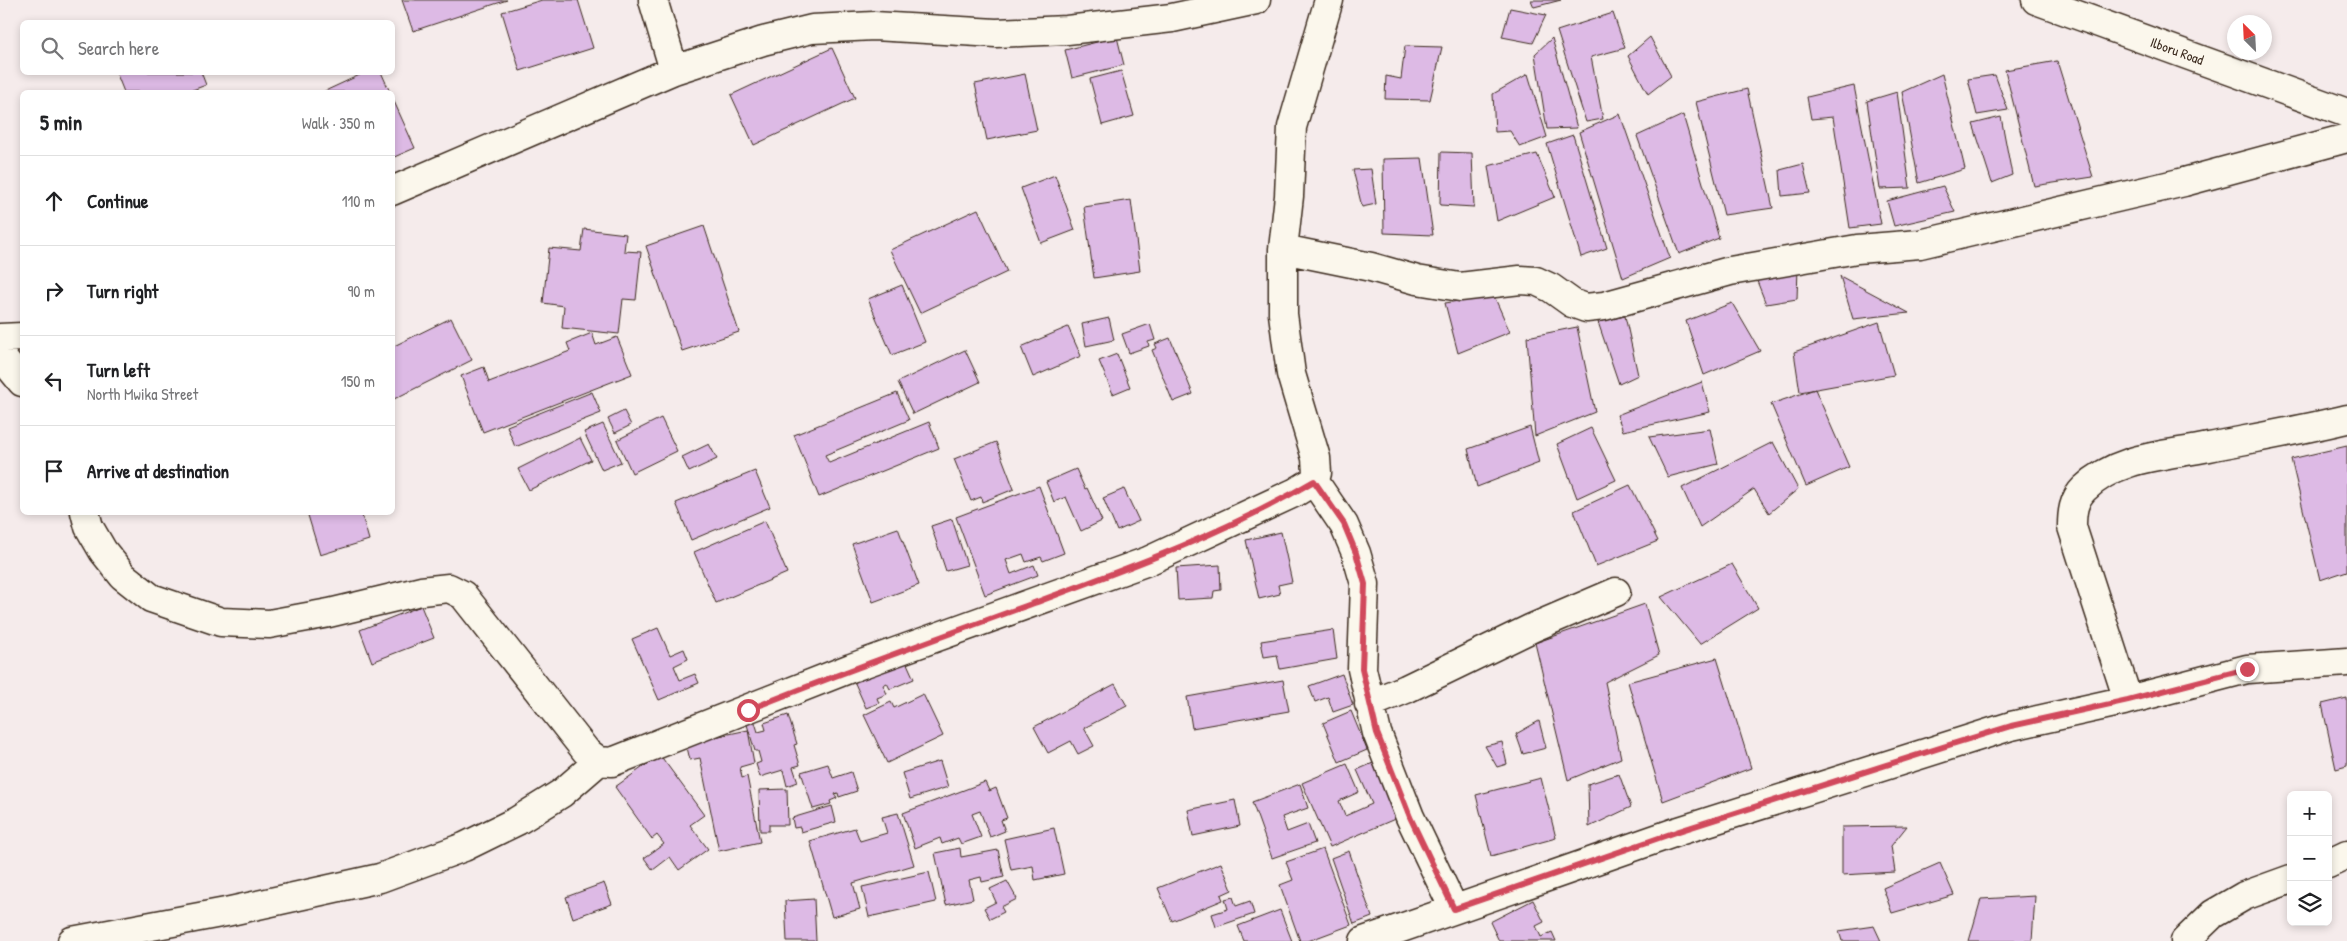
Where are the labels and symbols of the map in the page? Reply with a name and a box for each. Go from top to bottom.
north arrow [2227,15,2272,60]
street label: Ilboru Road [2148,32,2207,69]
route end [2236,658,2259,681]
route start [737,699,760,722]

